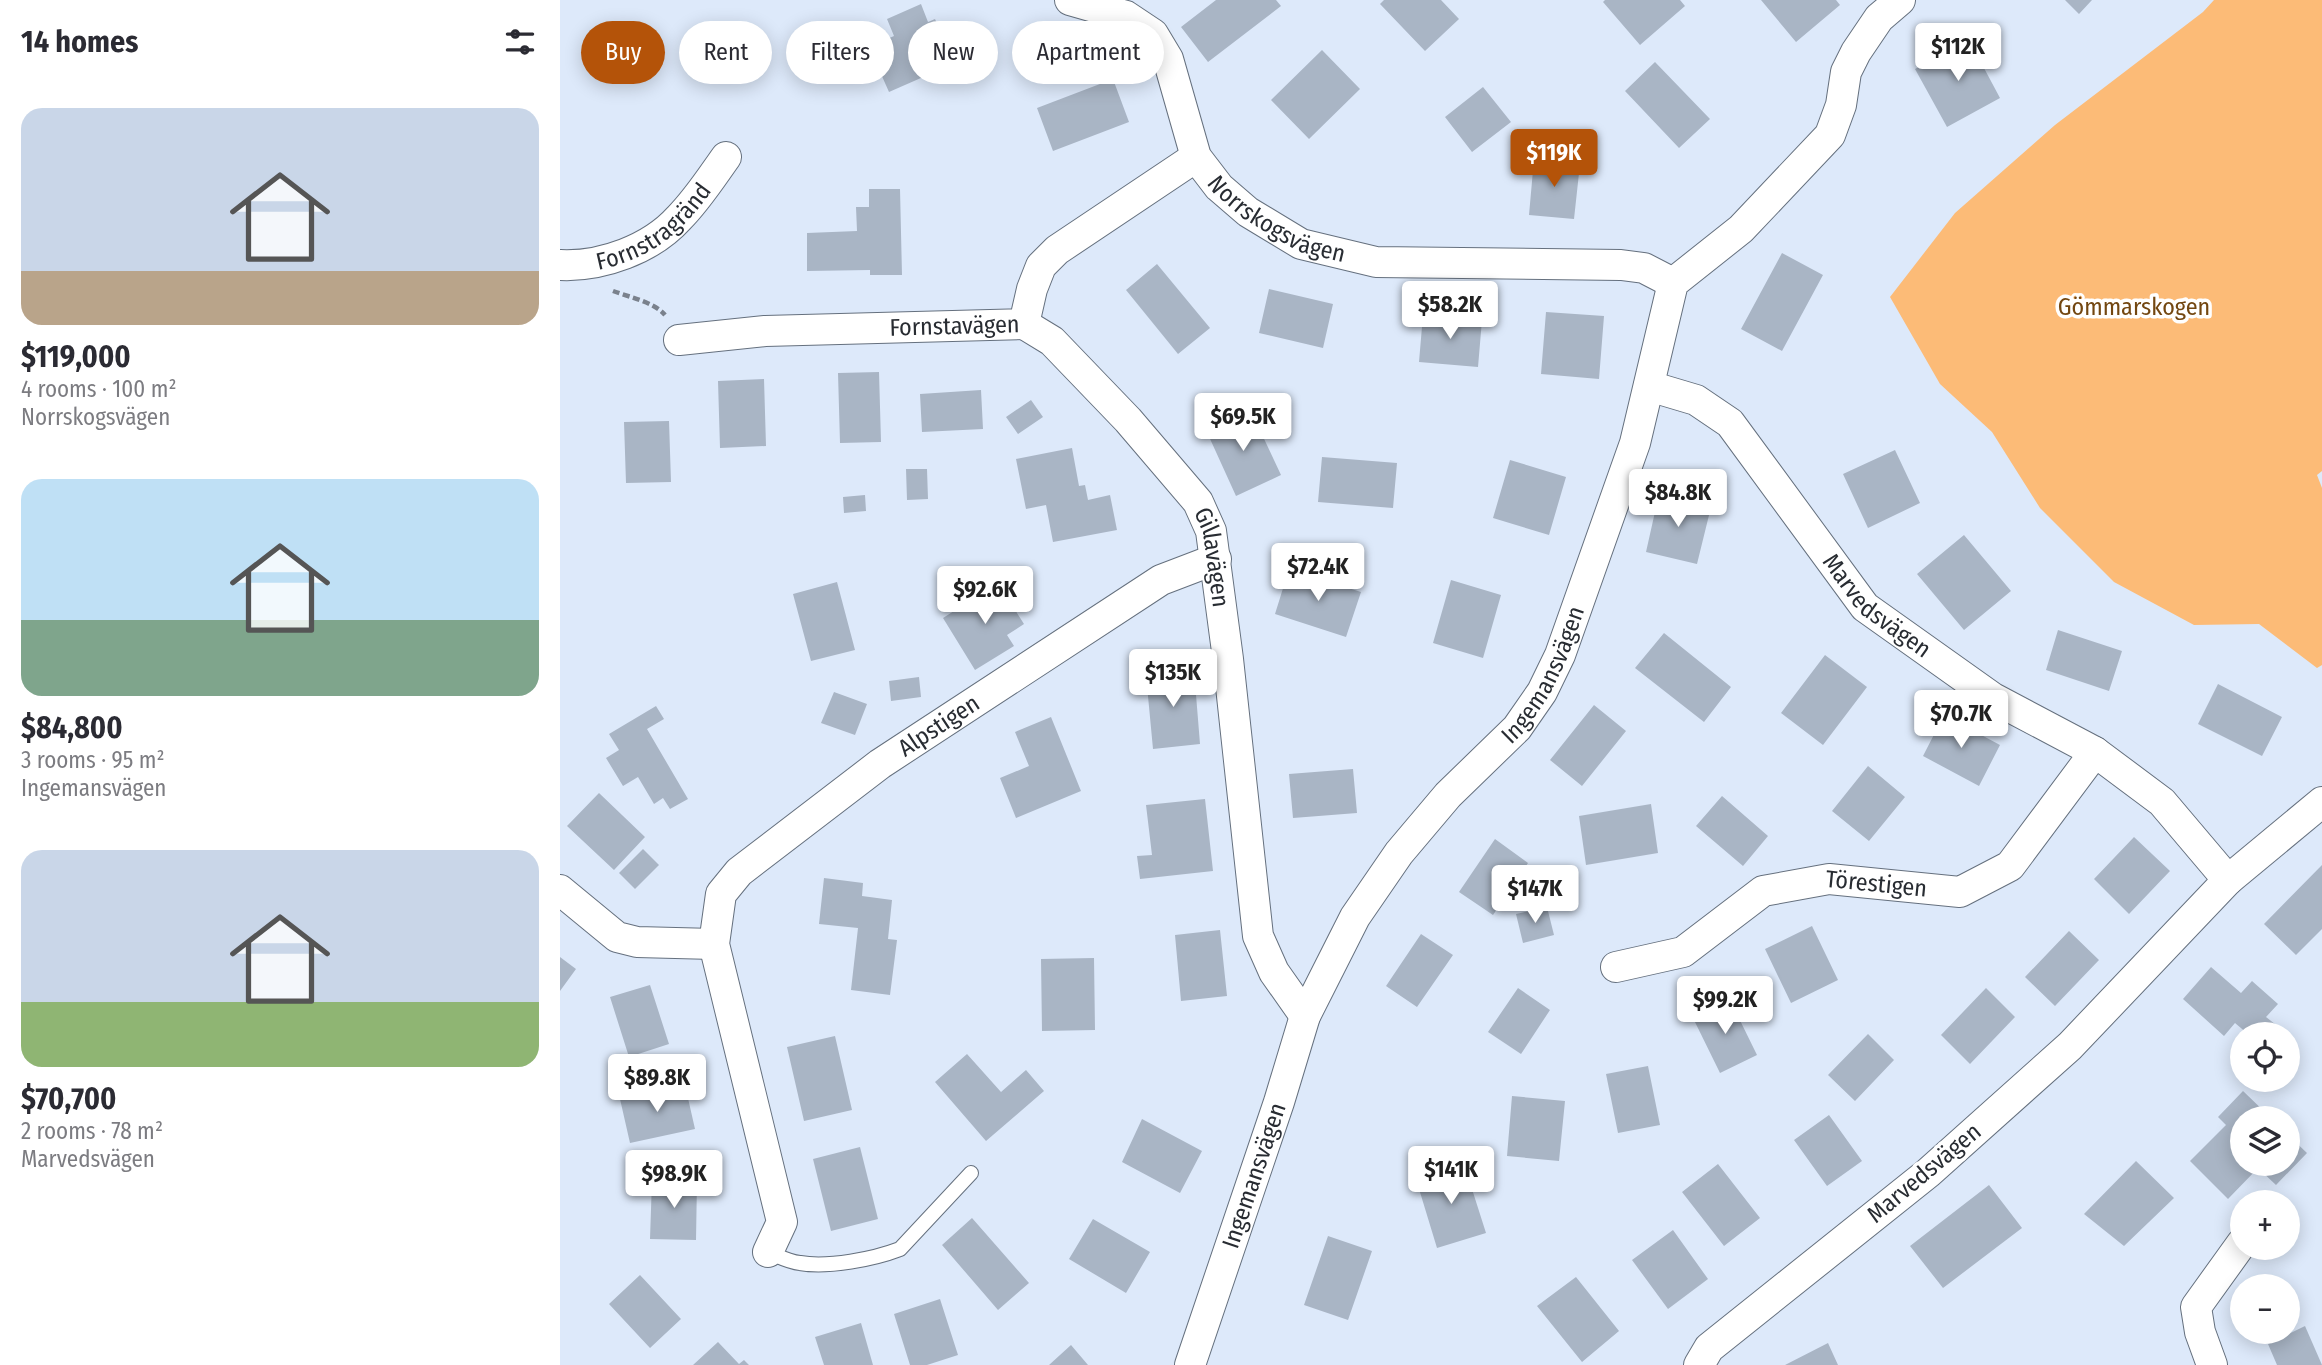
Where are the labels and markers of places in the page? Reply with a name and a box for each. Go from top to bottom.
pin: $112K [1909,24,2007,83]
pin: $119K [1505,130,1603,189]
pin: $58.2K [1393,282,1507,341]
pin: $69.5K [1186,393,1300,453]
pin: $84.8K [1621,470,1735,529]
pin: $72.4K [1261,544,1375,603]
pin: $92.6K [928,566,1042,626]
pin: $135K [1124,650,1222,709]
pin: $70.7K [1904,690,2018,750]
pin: $147K [1486,866,1584,925]
pin: $99.2K [1668,976,1782,1036]
pin: $89.8K [600,1054,714,1114]
pin: $141K [1402,1146,1500,1206]
pin: $98.9K [617,1150,731,1210]

